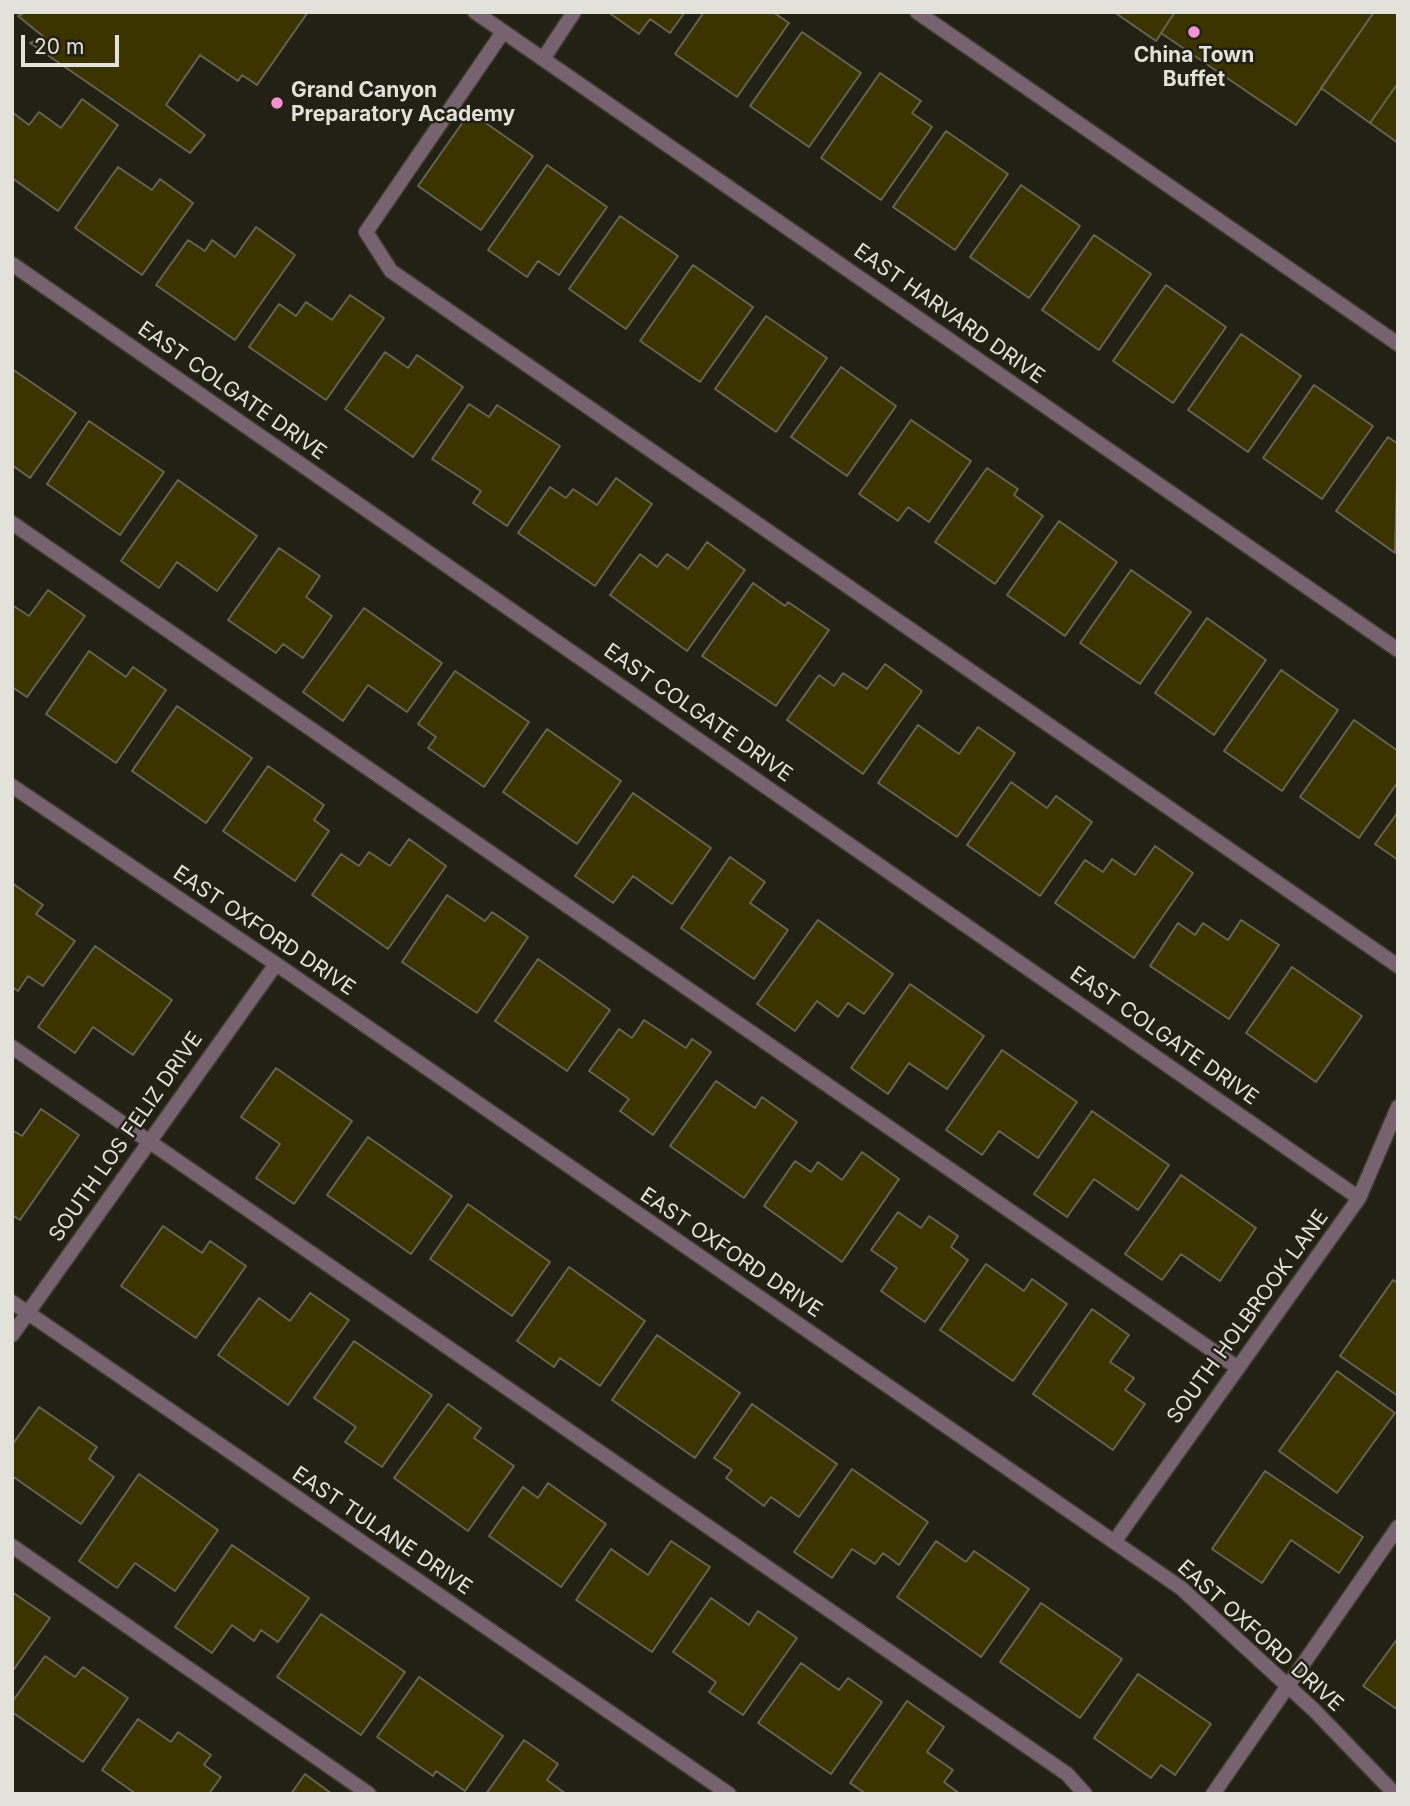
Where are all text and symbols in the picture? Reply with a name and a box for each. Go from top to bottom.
scale bar [24,21,122,65]
marker: China Town Buffet [1186,24,1202,40]
text: 20 m [34,34,84,59]
place label: China Town Buffet [1134,43,1254,93]
place label: Grand Canyon Preparatory Academy [291,78,515,128]
marker: Grand Canyon Preparatory Academy [269,95,285,111]
street label: EAST HARVARD DRIVE [849,239,1049,389]
street label: EAST COLGATE DRIVE [133,316,331,466]
street label: EAST COLGATE DRIVE [599,638,797,788]
street label: EAST OXFORD DRIVE [168,861,360,1001]
street label: EAST COLGATE DRIVE [1065,961,1263,1111]
street label: SOUTH LOS FELIZ DRIVE [44,1027,208,1247]
street label: EAST OXFORD DRIVE [635,1183,827,1323]
street label: SOUTH HOLBROOK LANE [1162,1205,1334,1429]
street label: EAST TULANE DRIVE [287,1461,477,1601]
street label: EAST OXFORD DRIVE [1172,1555,1348,1717]

